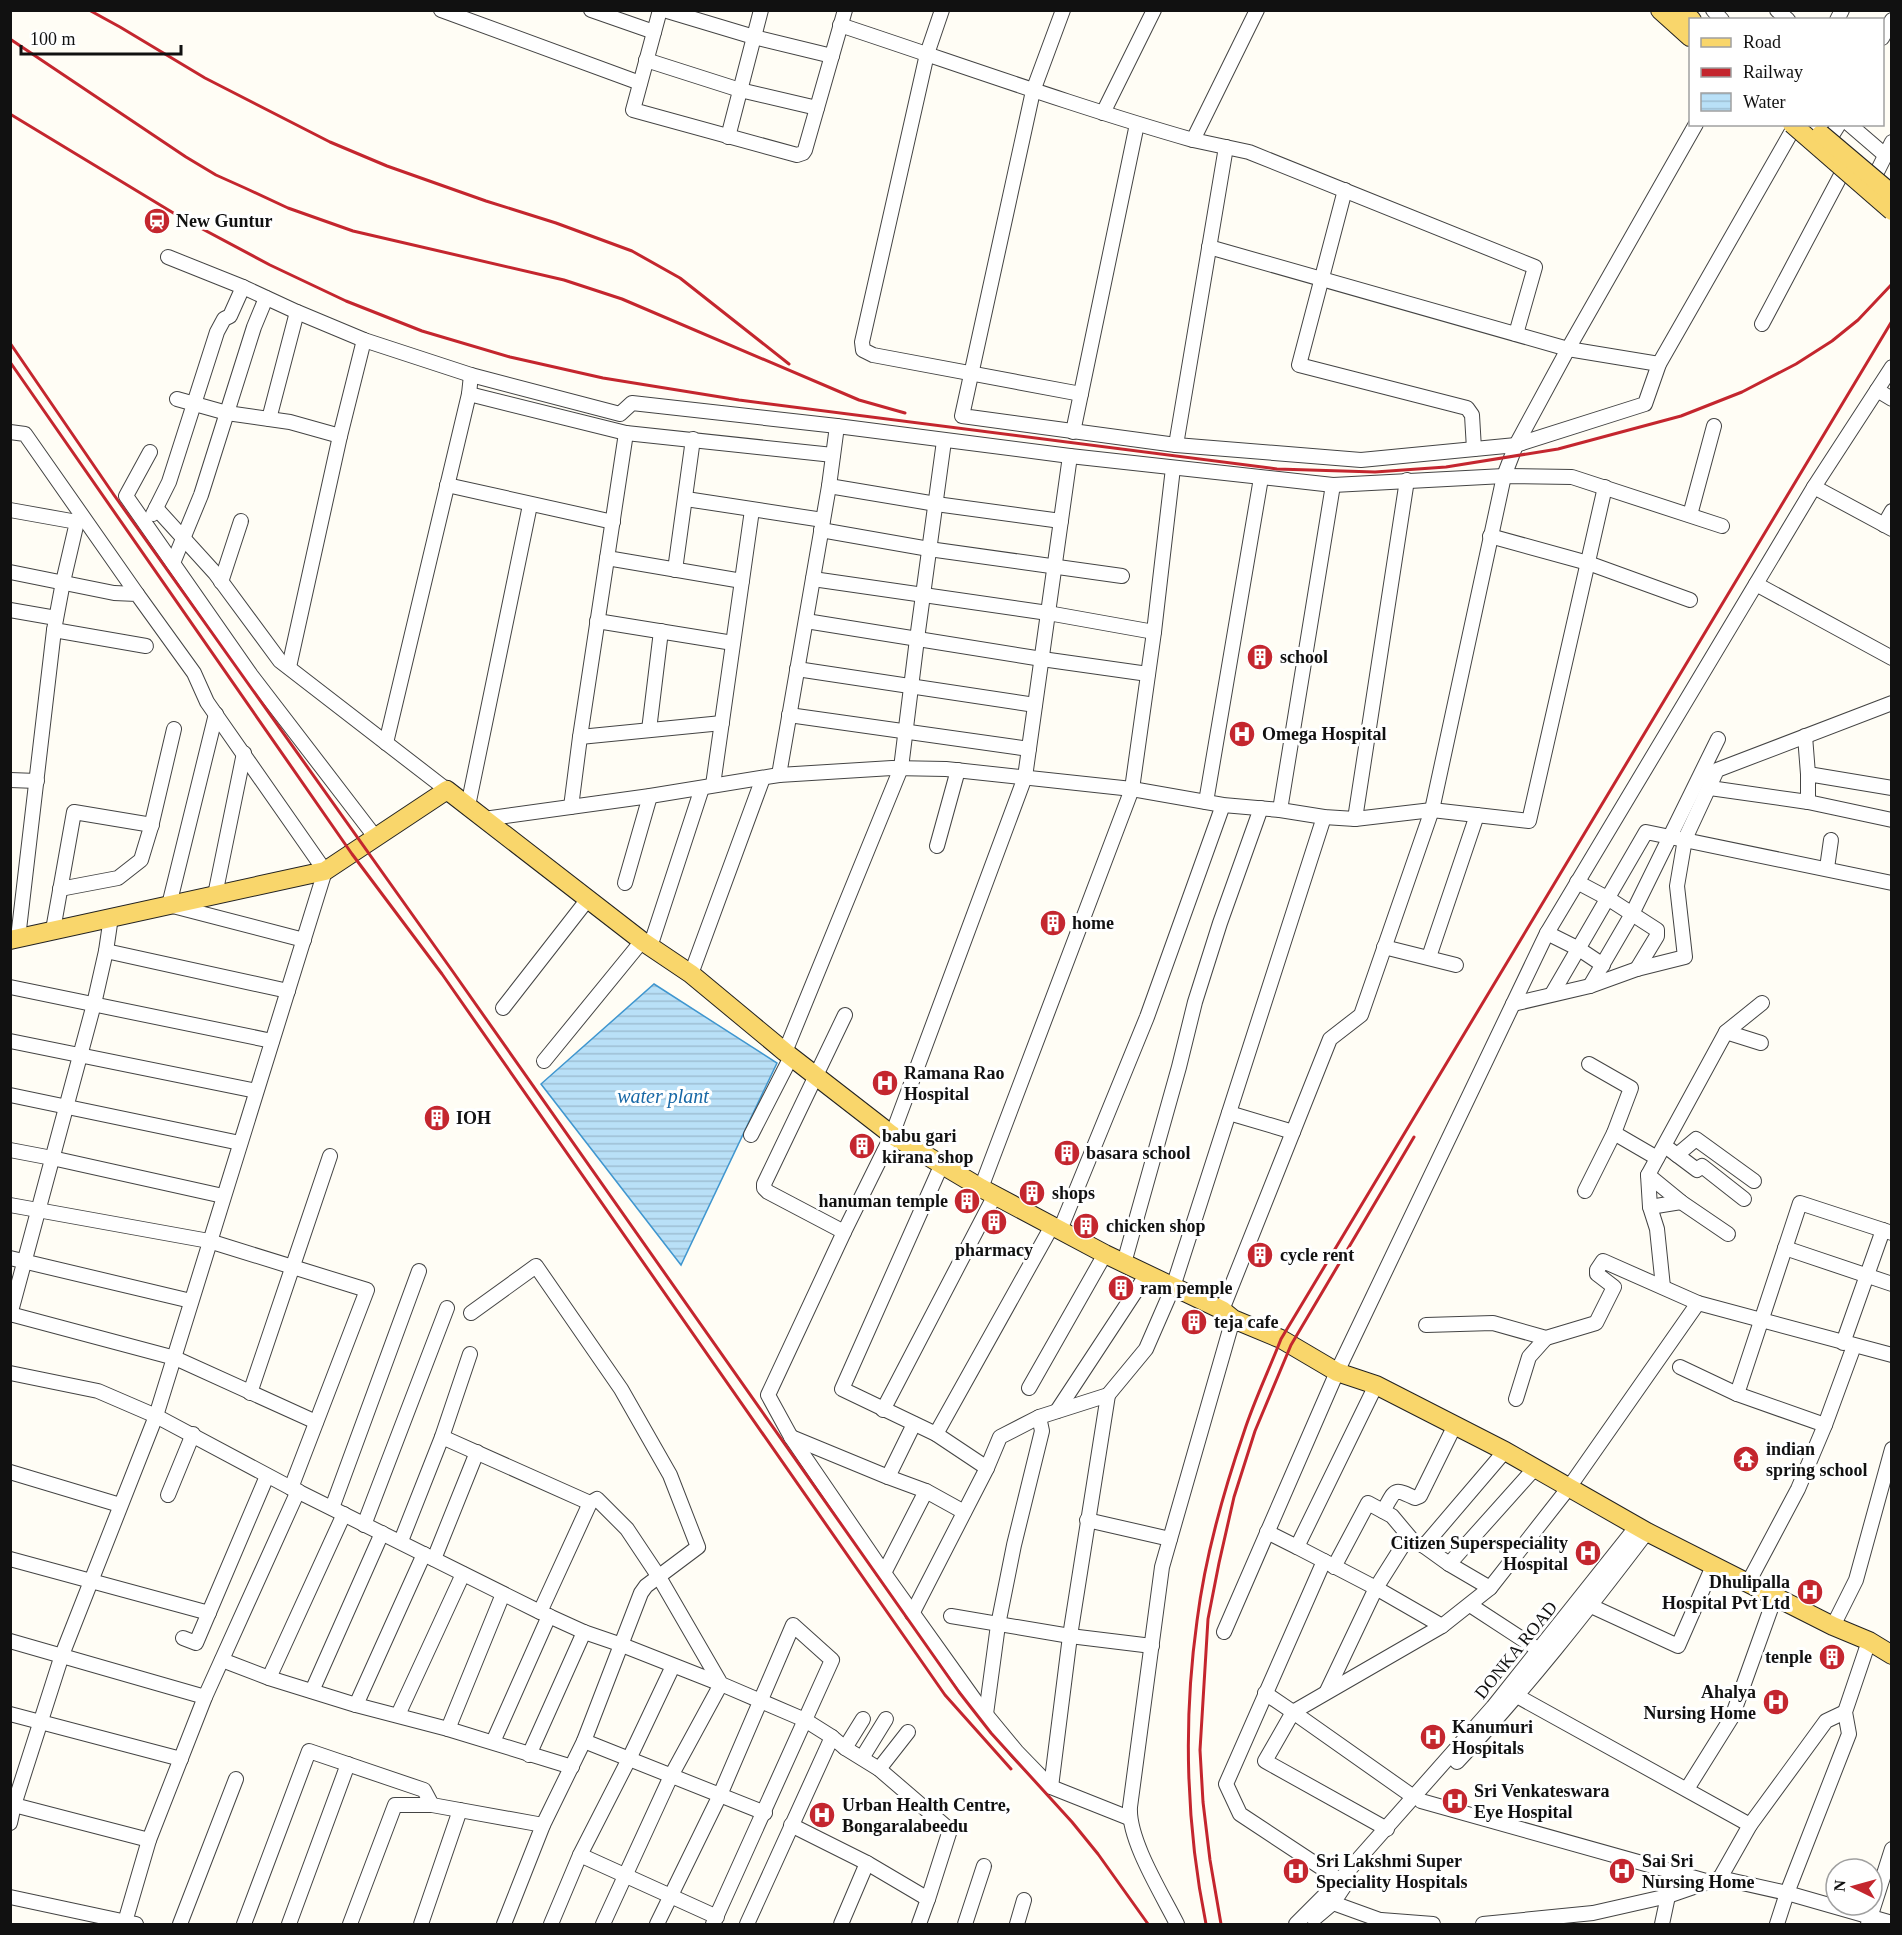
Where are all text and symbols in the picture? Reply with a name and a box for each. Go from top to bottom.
scale bar [21,18,182,56]
legend [1689,18,1884,126]
text: 100 m [30,29,76,49]
text: Road [1743,32,1781,52]
text: Railway [1743,62,1803,82]
text: Water [1743,92,1786,112]
station icon: New Guntur [142,206,172,236]
place label: New Guntur [176,211,273,231]
building icon: school [1245,642,1275,672]
place label: school [1280,647,1328,667]
hospital icon: Omega Hospital [1227,719,1257,749]
place label: Omega Hospital [1262,724,1387,744]
building icon: home [1038,908,1068,938]
place label: home [1072,913,1114,933]
place label: Ramana Rao Hospital [904,1063,1005,1104]
hospital icon: Ramana Rao Hospital [870,1068,900,1098]
water label: water plant [617,1085,709,1108]
building icon: IOH [422,1103,452,1133]
place label: IOH [456,1108,491,1128]
place label: babu gari kirana shop [882,1126,974,1167]
building icon: babu gari kirana shop [847,1131,877,1161]
building icon: basara school [1052,1138,1082,1168]
place label: basara school [1086,1143,1191,1163]
building icon: shops [1017,1178,1047,1208]
place label: shops [1052,1183,1095,1203]
building icon: hanuman temple [952,1186,982,1216]
place label: hanuman temple [818,1191,948,1211]
building icon: pharmacy [979,1207,1009,1237]
building icon: chicken shop [1071,1211,1101,1241]
place label: chicken shop [1106,1216,1206,1236]
place label: pharmacy [955,1240,1033,1260]
building icon: cycle rent [1245,1240,1275,1270]
place label: cycle rent [1280,1245,1354,1265]
building icon: ram pemple [1106,1273,1136,1303]
place label: ram pemple [1140,1278,1232,1298]
building icon: teja cafe [1179,1307,1209,1337]
place label: teja cafe [1214,1312,1278,1332]
place label: indian spring school [1766,1439,1868,1480]
temple icon: indian spring school [1731,1444,1761,1474]
place label: Citizen Superspeciality Hospital [1391,1533,1568,1574]
hospital icon: Citizen Superspeciality Hospital [1573,1538,1603,1568]
place label: Dhulipalla Hospital Pvt Ltd [1662,1572,1790,1613]
hospital icon: Dhulipalla Hospital Pvt Ltd [1795,1577,1825,1607]
street label: DONKA ROAD [1471,1597,1561,1703]
building icon: tenple [1817,1642,1847,1672]
place label: tenple [1765,1647,1812,1667]
place label: Ahalya Nursing Home [1644,1682,1756,1723]
hospital icon: Ahalya Nursing Home [1761,1687,1791,1717]
place label: Kanumuri Hospitals [1452,1717,1533,1758]
hospital icon: Kanumuri Hospitals [1418,1722,1448,1752]
place label: Sri Venkateswara Eye Hospital [1474,1781,1610,1822]
hospital icon: Sri Venkateswara Eye Hospital [1440,1786,1470,1816]
place label: Urban Health Centre, Bongaralabeedu [842,1795,1010,1836]
hospital icon: Urban Health Centre, Bongaralabeedu [807,1800,837,1830]
place label: Sri Lakshmi Super Speciality Hospitals [1316,1851,1468,1892]
place label: Sai Sri Nursing Home [1642,1851,1755,1892]
hospital icon: Sri Lakshmi Super Speciality Hospitals [1281,1856,1311,1886]
hospital icon: Sai Sri Nursing Home [1607,1856,1637,1886]
north arrow [1824,1857,1884,1917]
text: N [1831,1879,1849,1892]

